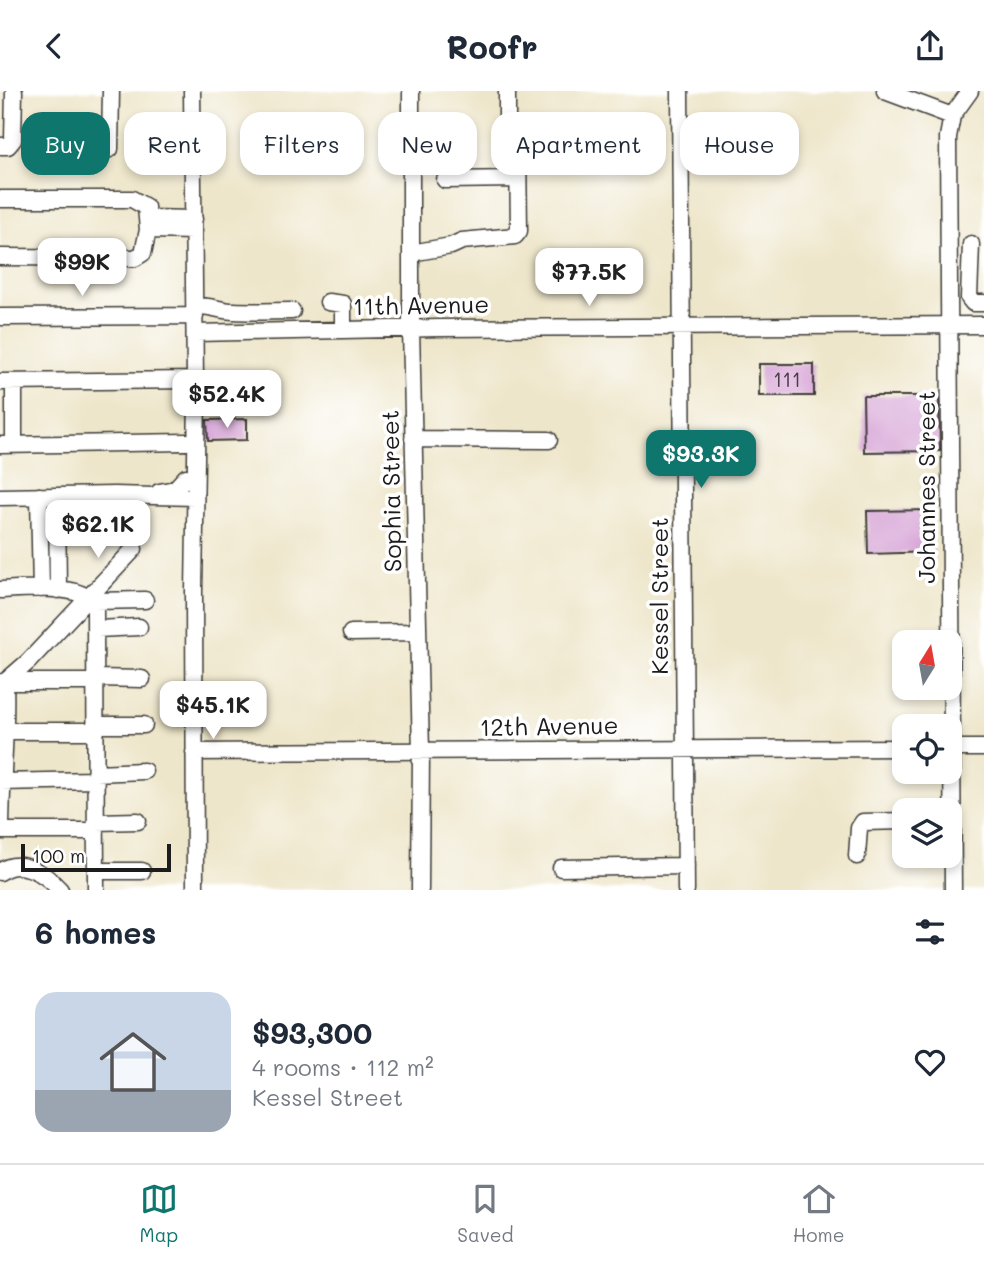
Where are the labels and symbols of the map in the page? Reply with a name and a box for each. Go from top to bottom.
pin: $99K [41,239,123,298]
pin: $77.5K [532,249,646,308]
street label: 11th Avenue [353,288,489,321]
house number: 111 [773,365,801,392]
pin: $52.4K [170,371,284,430]
street label: Johannes Street [910,390,941,584]
street label: Sophia Street [374,410,407,573]
pin: $93.3K [644,431,758,490]
pin: $62.1K [41,501,155,560]
street label: Kessel Street [643,517,674,675]
north arrow [892,630,962,700]
pin: $45.1K [156,681,270,741]
street label: 12th Avenue [479,709,619,742]
scale bar [21,841,172,873]

